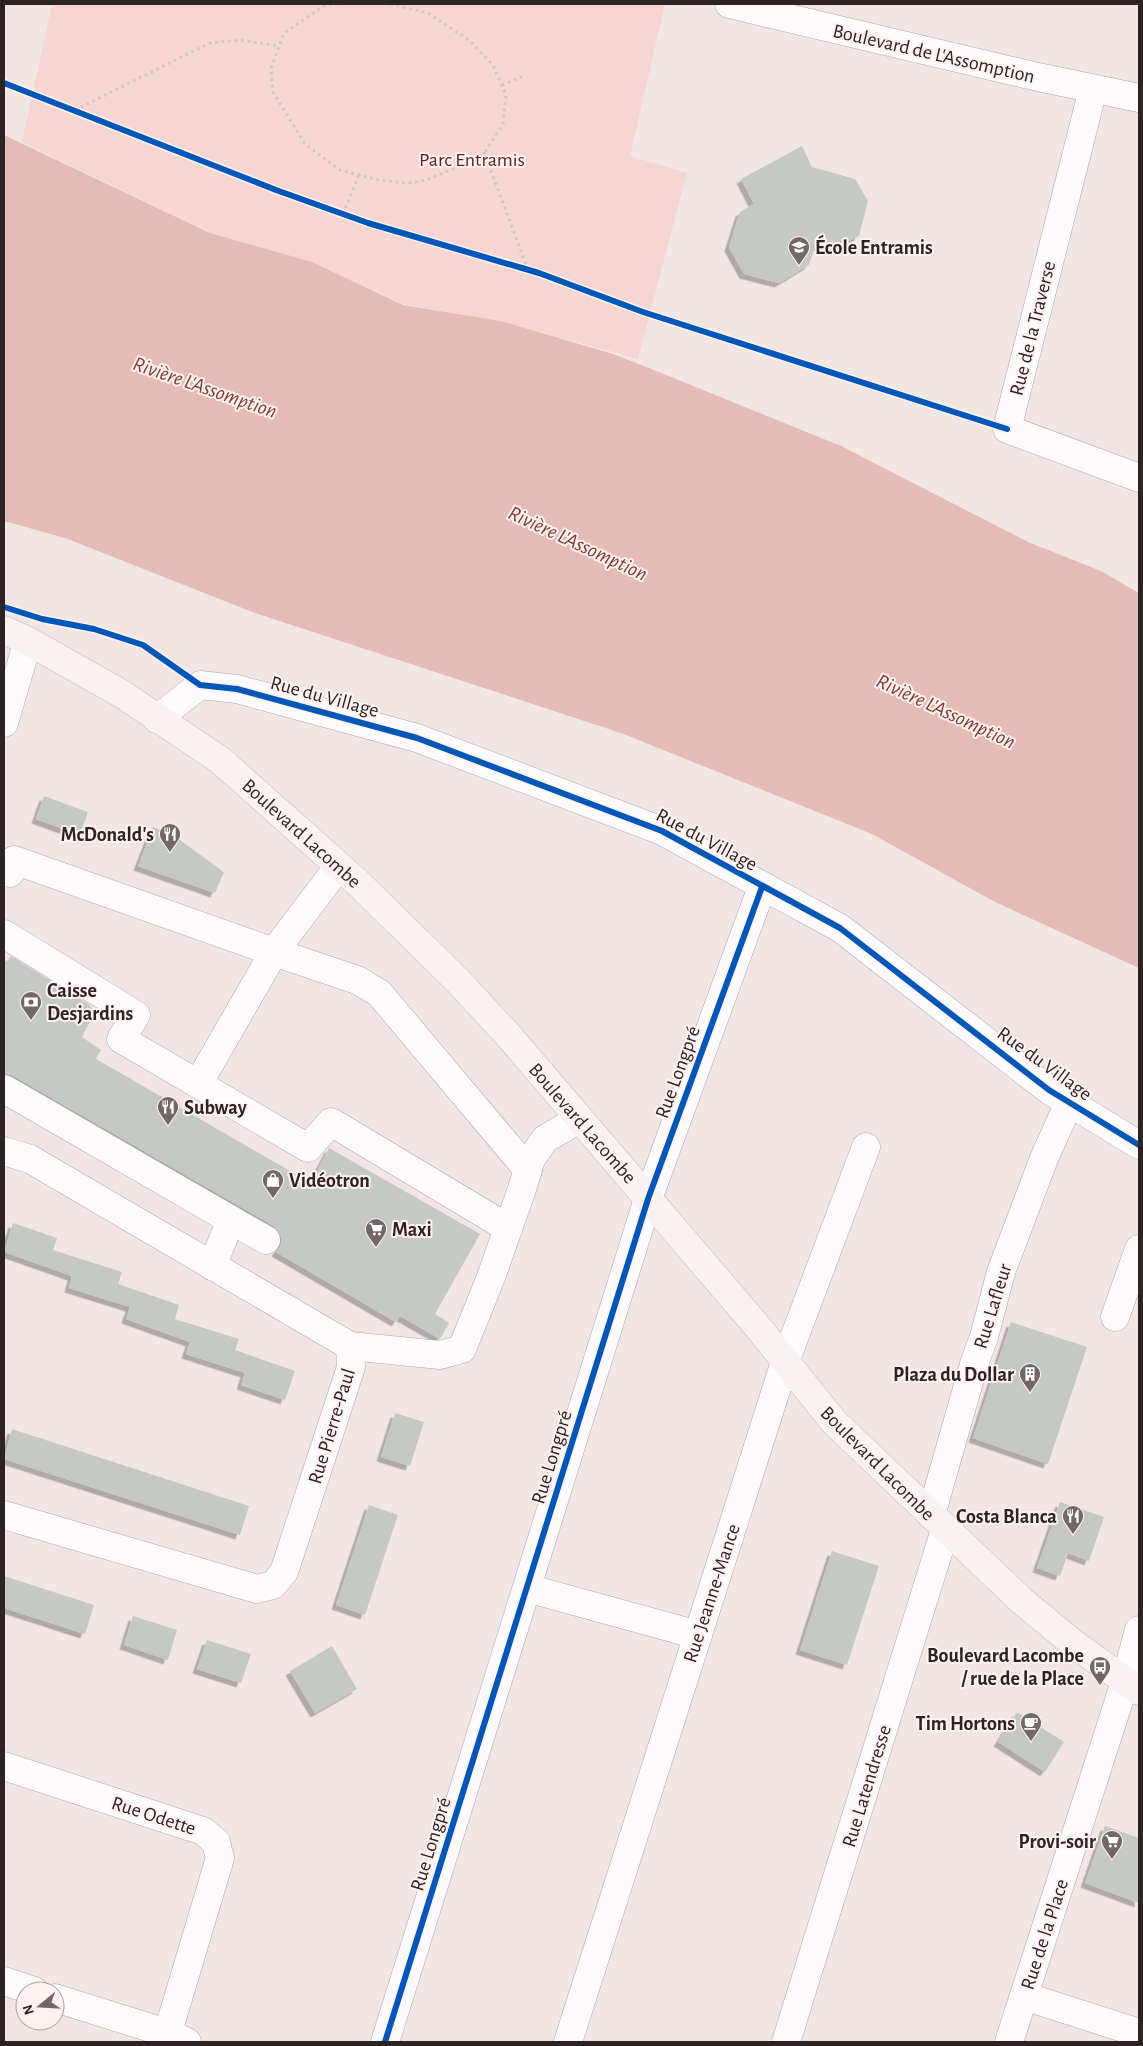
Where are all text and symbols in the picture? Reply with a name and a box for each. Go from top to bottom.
street label: Boulevard de L'Assomption [831,21,1037,87]
park label: Parc Entramis [419,150,525,170]
place label: École Entramis [815,234,933,258]
school or university icon: École Entramis [787,235,811,266]
street label: Rue de la Traverse [1007,259,1059,398]
water label: Rivière L'Assomption [130,353,279,423]
water label: Rivière L'Assomption [505,502,650,586]
water label: Rivière L'Assomption [873,670,1018,754]
street label: Rue du Village [268,673,381,721]
street label: Boulevard Lacombe [238,775,365,892]
street label: Rue du Village [653,805,760,875]
restaurant icon: McDonald's [158,822,182,853]
place label: McDonald's [61,825,154,845]
place label: Caisse Desjardins [47,981,134,1024]
bank icon: Caisse Desjardins [19,990,43,1021]
street label: Rue Longpré [652,1023,704,1121]
street label: Rue du Village [993,1023,1095,1105]
street label: Boulevard Lacombe [525,1060,640,1188]
restaurant icon: Subway [156,1095,180,1126]
place label: Subway [184,1098,247,1118]
shop icon: Vidéotron [261,1168,285,1199]
place label: Vidéotron [289,1171,370,1191]
supermarket icon: Maxi [364,1217,388,1248]
place label: Maxi [392,1220,432,1240]
street label: Rue Lafleur [971,1261,1016,1351]
building icon: Plaza du Dollar [1018,1362,1042,1393]
place label: Plaza du Dollar [893,1365,1014,1385]
street label: Rue Pierre-Paul [305,1366,359,1486]
street label: Boulevard Lacombe [816,1403,938,1525]
street label: Rue Longpré [528,1408,576,1506]
restaurant icon: Costa Blanca [1061,1504,1085,1535]
place label: Costa Blanca [956,1507,1057,1527]
street label: Rue Jeanne-Mance [680,1521,744,1665]
place label: Boulevard Lacombe / rue de la Place [927,1646,1084,1689]
bus stop icon: Boulevard Lacombe / rue de la Place [1088,1655,1112,1686]
cafe icon: Tim Hortons [1019,1711,1043,1742]
place label: Tim Hortons [916,1714,1015,1734]
street label: Rue Latendresse [839,1723,895,1850]
street label: Rue Odette [109,1793,198,1839]
street label: Rue Longpré [407,1795,455,1893]
supermarket icon: Provi-soir [1100,1829,1124,1860]
place label: Provi-soir [1019,1832,1096,1852]
street label: Rue de la Place [1018,1876,1072,1992]
north arrow [15,1981,65,2031]
text: N [20,2003,37,2017]

